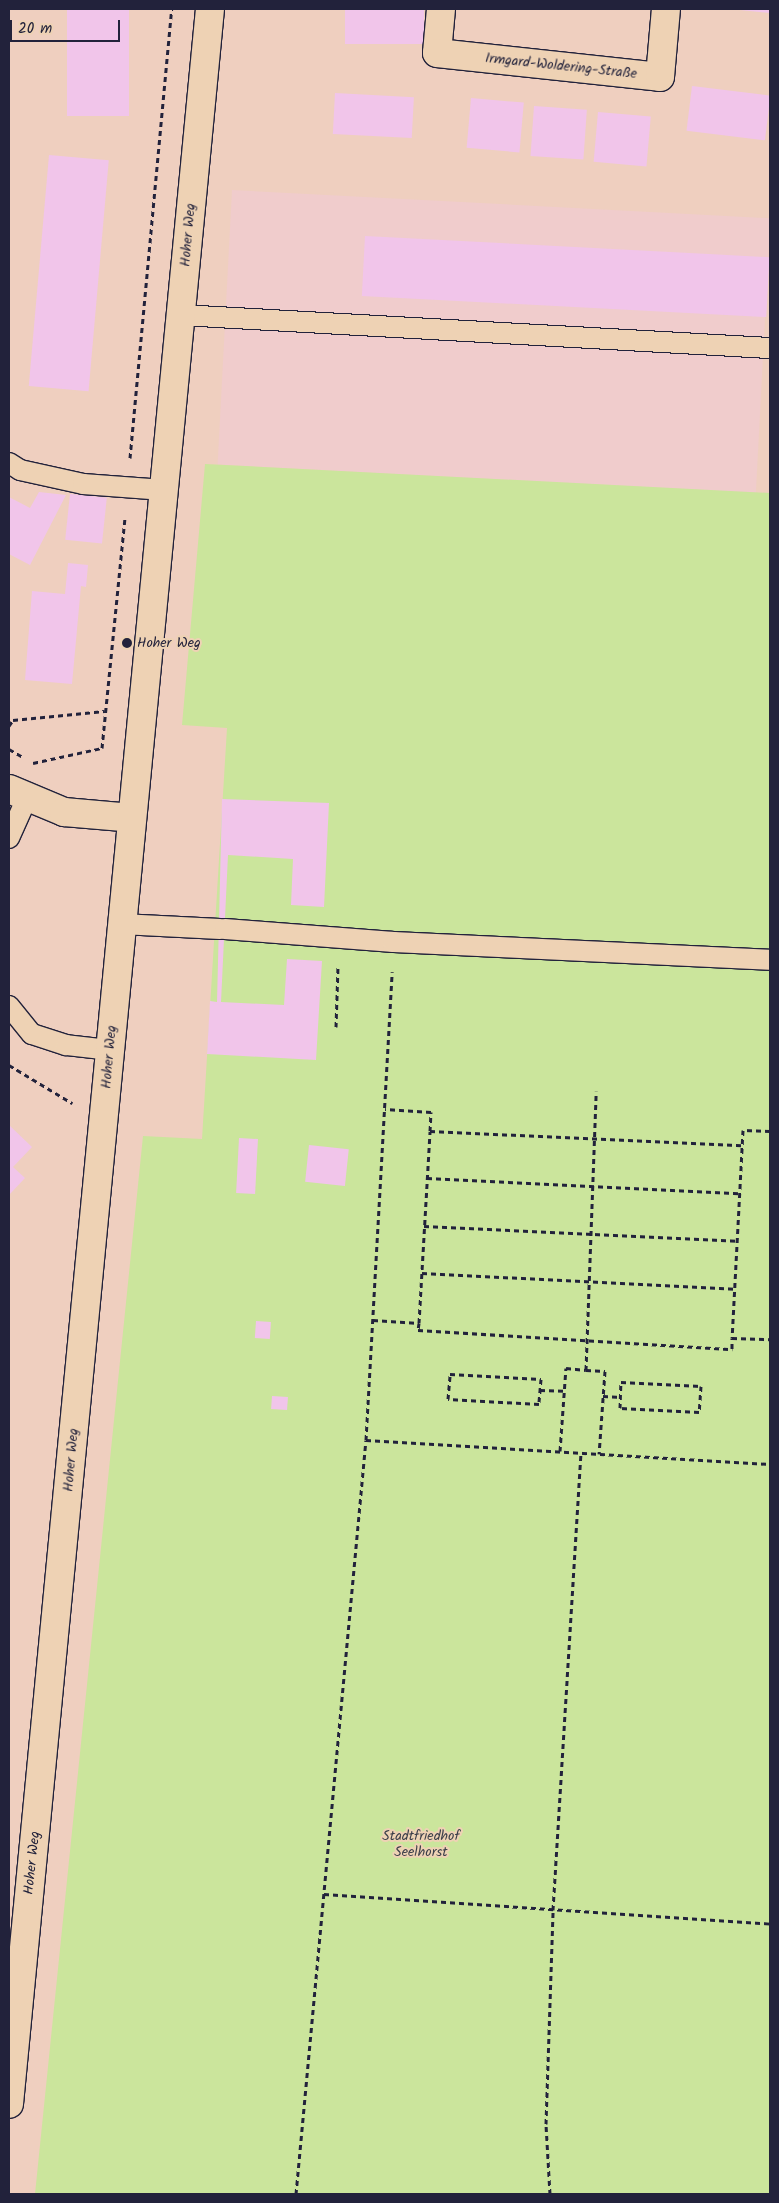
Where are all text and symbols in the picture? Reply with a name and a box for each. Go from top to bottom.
scale bar [12,10,122,42]
text: 20 m [18,17,52,41]
street label: Irmgard-Woldering-Straße [484,50,638,82]
street label: Hoher Weg [177,203,199,267]
place label: Hoher Weg [137,635,201,651]
marker: Hoher Weg [121,637,133,649]
street label: Hoher Weg [98,1025,120,1089]
street label: Hoher Weg [60,1428,82,1492]
park label: Stadtfriedhof Seelhorst [382,1828,460,1860]
street label: Hoher Weg [20,1830,44,1896]

